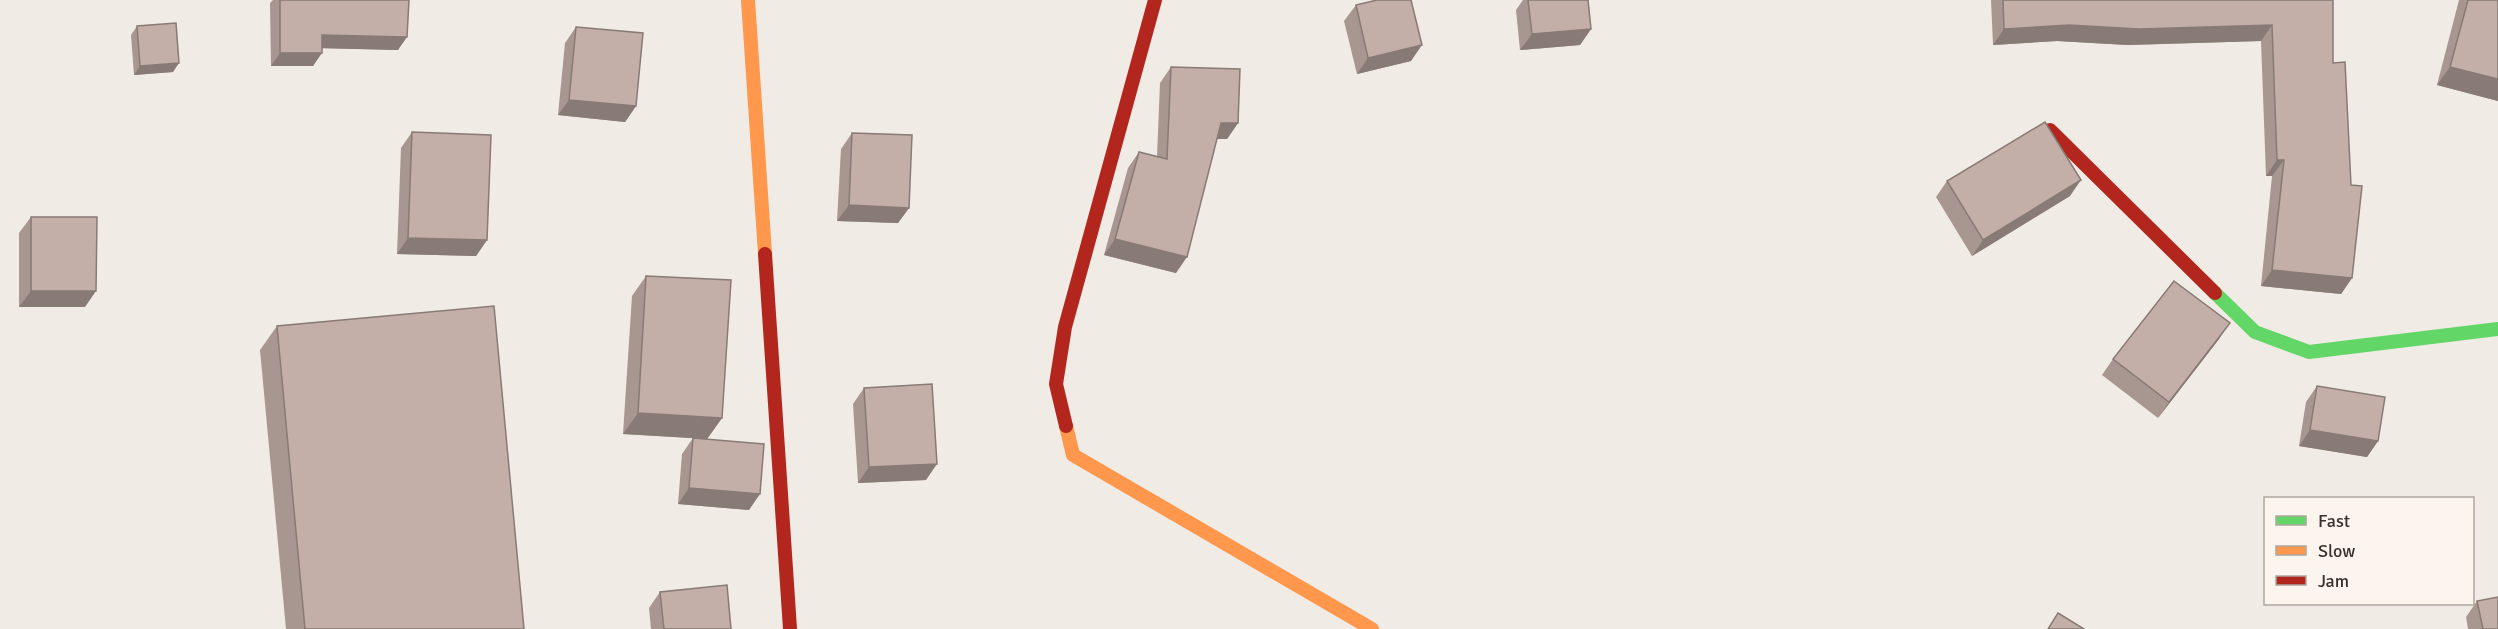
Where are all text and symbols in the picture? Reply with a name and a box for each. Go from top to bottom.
legend [2264,497,2474,605]
text: Fast [2318,510,2350,532]
text: Slow [2318,540,2355,562]
text: Jam [2318,570,2349,592]

